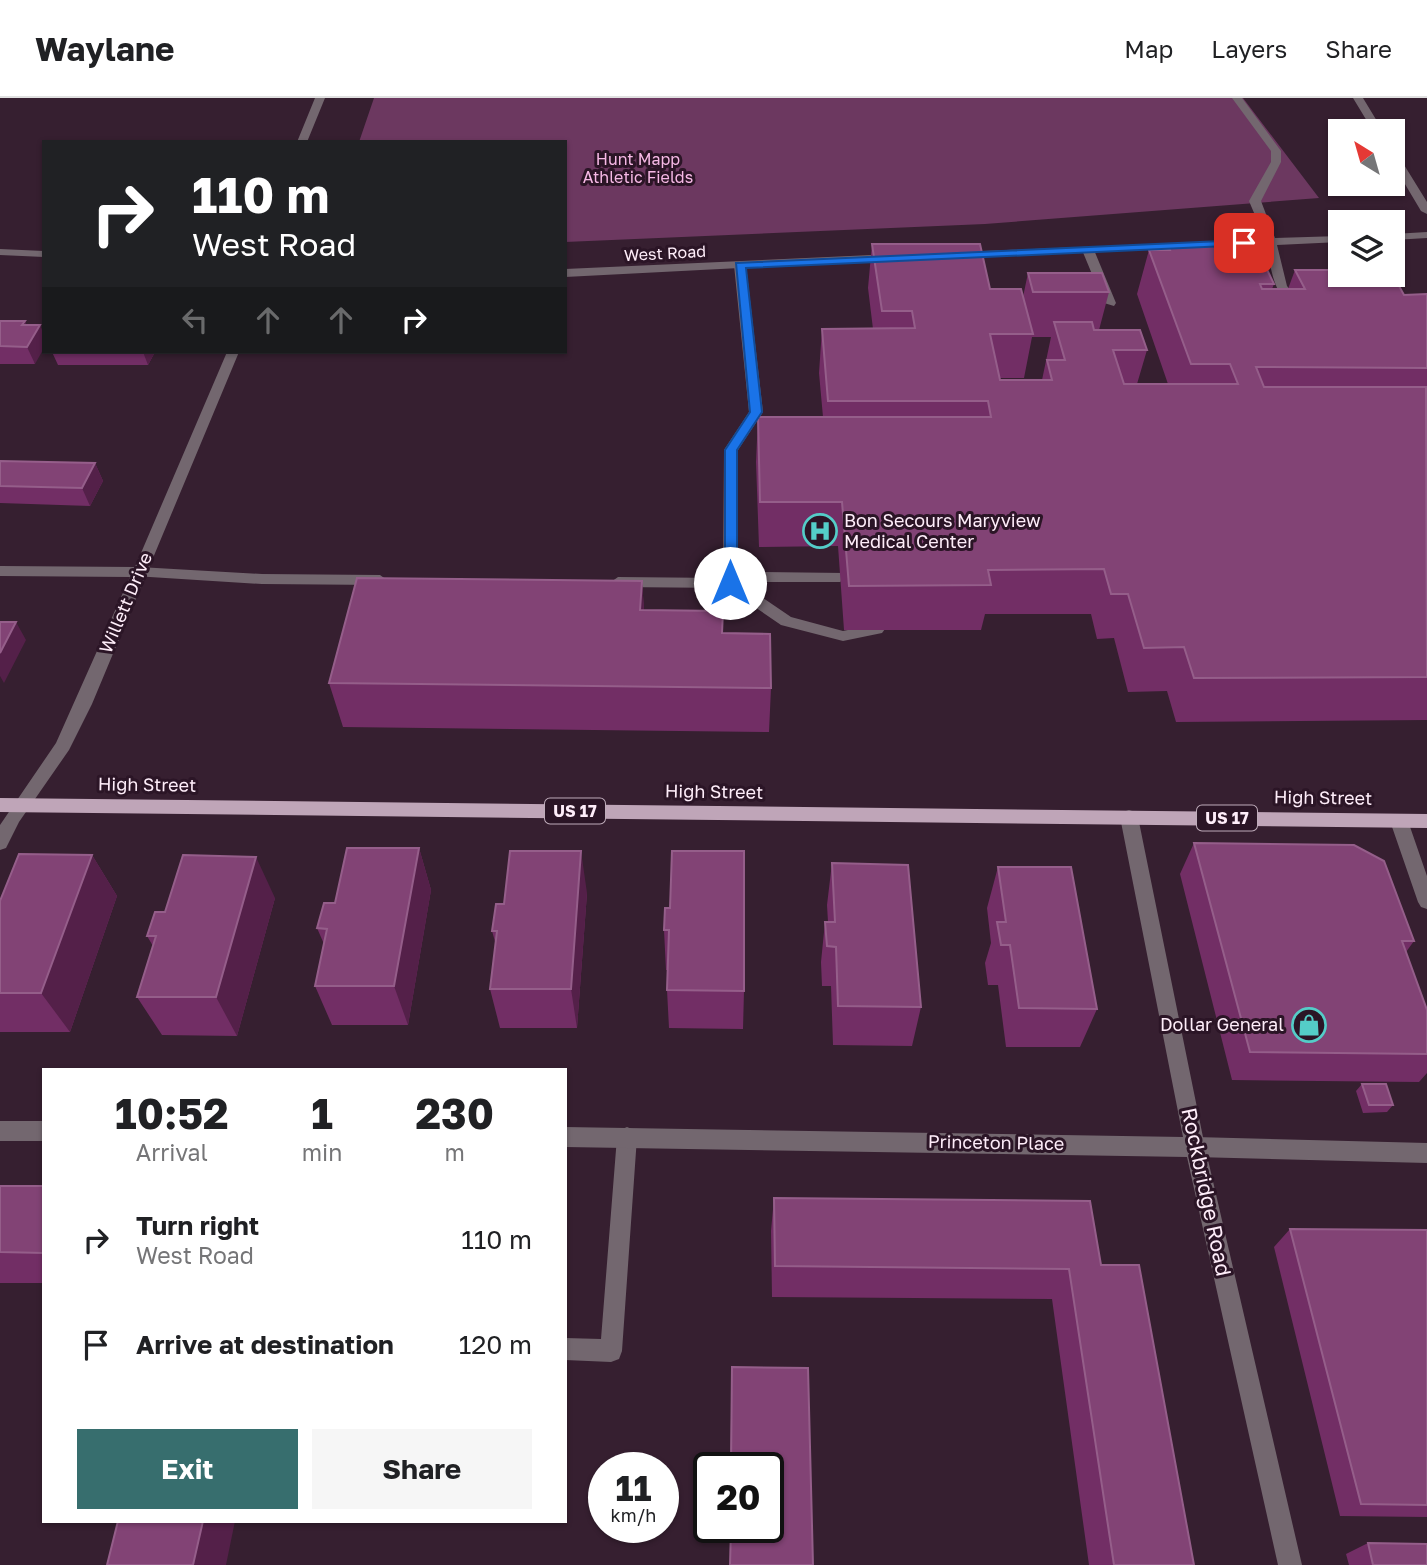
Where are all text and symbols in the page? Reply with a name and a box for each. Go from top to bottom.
text: Waylane [35,29,174,68]
text: Map [1124,34,1173,63]
text: Layers [1211,34,1287,63]
text: Share [1325,34,1392,63]
north arrow [1328,119,1405,196]
map controls [1328,119,1405,287]
park label: Hunt Mapp Athletic Fields [583,149,693,187]
text: 110 m [192,165,329,224]
icon: right [77,168,168,259]
button: layers [1328,210,1405,287]
pin [1214,213,1274,273]
icon: arrive [1225,224,1263,262]
text: West Road [192,225,356,263]
street label: West Road [623,241,707,265]
icon: left [176,301,214,339]
icon: ahead [249,301,287,339]
icon: ahead [322,301,360,339]
icon: right [395,301,433,339]
place label: Bon Secours Maryview Medical Center [844,509,1041,552]
hospital icon: Bon Secours Maryview Medical Center [801,512,839,550]
position arrow [693,546,767,620]
street label: Willett Drive [94,549,156,656]
street label: High Street [98,772,196,796]
street label: High Street [665,779,763,803]
street label: High Street [1274,785,1372,809]
road number: US 17 [545,798,605,824]
road number: US 17 [1197,806,1257,831]
shop icon: Dollar General [1290,1006,1328,1044]
place label: Dollar General [1160,1013,1284,1035]
text: 10:52 [115,1088,229,1138]
text: 1 [311,1088,333,1138]
text: 230 [415,1088,494,1138]
street label: Rockbridge Road [1176,1105,1238,1278]
street label: Princeton Place [928,1130,1064,1154]
text: Arrival [136,1138,208,1166]
text: min [302,1138,342,1166]
text: m [444,1138,465,1166]
text: Turn right [136,1210,259,1241]
icon: right [77,1221,115,1259]
text: 110 m [461,1224,532,1255]
text: West Road [136,1241,254,1269]
icon: arrive [77,1326,115,1364]
text: Arrive at destination [136,1329,394,1360]
text: 120 m [459,1329,532,1360]
button: Exit [77,1429,298,1509]
button: Share [312,1429,532,1509]
speed limit sign: 20 [693,1452,784,1543]
text: 11 [615,1467,652,1509]
text: km/h [611,1504,656,1526]

